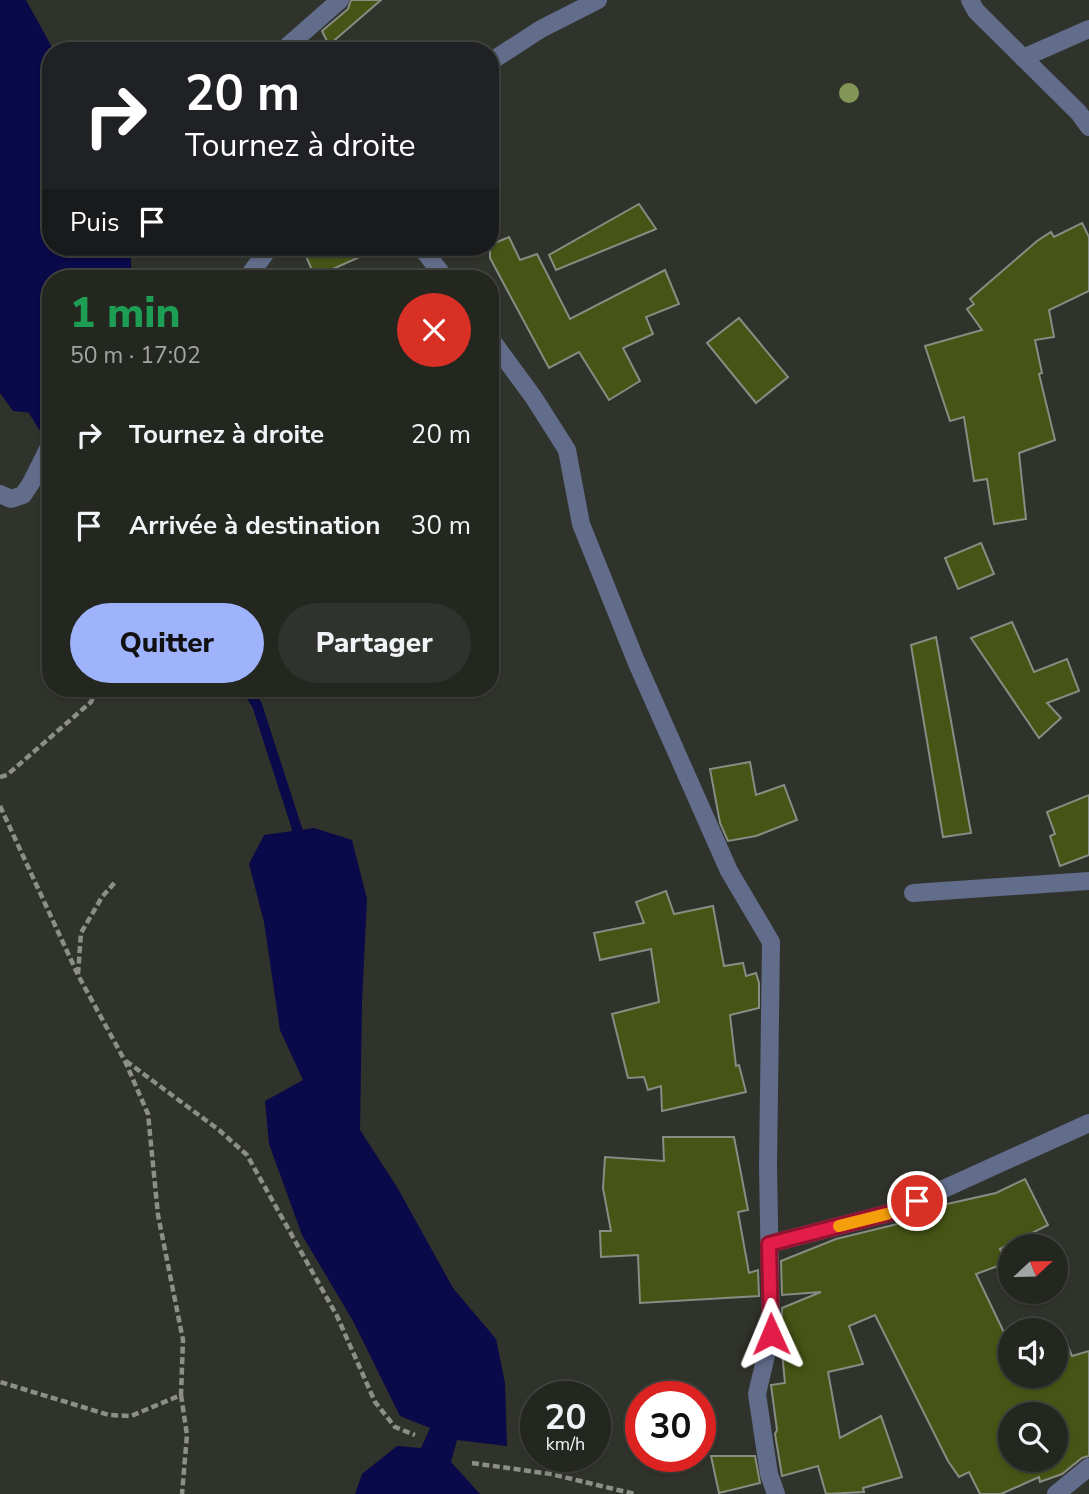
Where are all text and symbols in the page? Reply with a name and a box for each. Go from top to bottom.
text: 20 m [185,60,300,127]
icon: right [70,70,161,161]
text: Tournez à droite [185,124,416,167]
icon: arrive [133,203,171,241]
text: Puis [70,205,119,240]
text: 1 min [70,285,180,342]
button: close [397,293,471,367]
text: 50 m · 17:02 [70,340,201,371]
icon: right [70,416,108,454]
text: Tournez à droite [129,417,324,452]
text: 20 m [411,417,471,452]
icon: arrive [70,507,108,545]
text: Arrivée à destination [129,508,380,543]
text: 30 m [411,508,471,543]
button: Quitter [70,603,264,683]
button: Partager [278,603,471,683]
pin [887,1171,947,1231]
icon: arrive [898,1182,936,1220]
north arrow [998,1234,1068,1304]
map controls [998,1234,1068,1472]
position arrow [734,1297,808,1371]
button: sound [998,1318,1068,1388]
speed limit sign: 30 [625,1381,716,1472]
text: 20 [544,1394,587,1441]
button: search [998,1402,1068,1472]
text: km/h [546,1432,585,1456]

